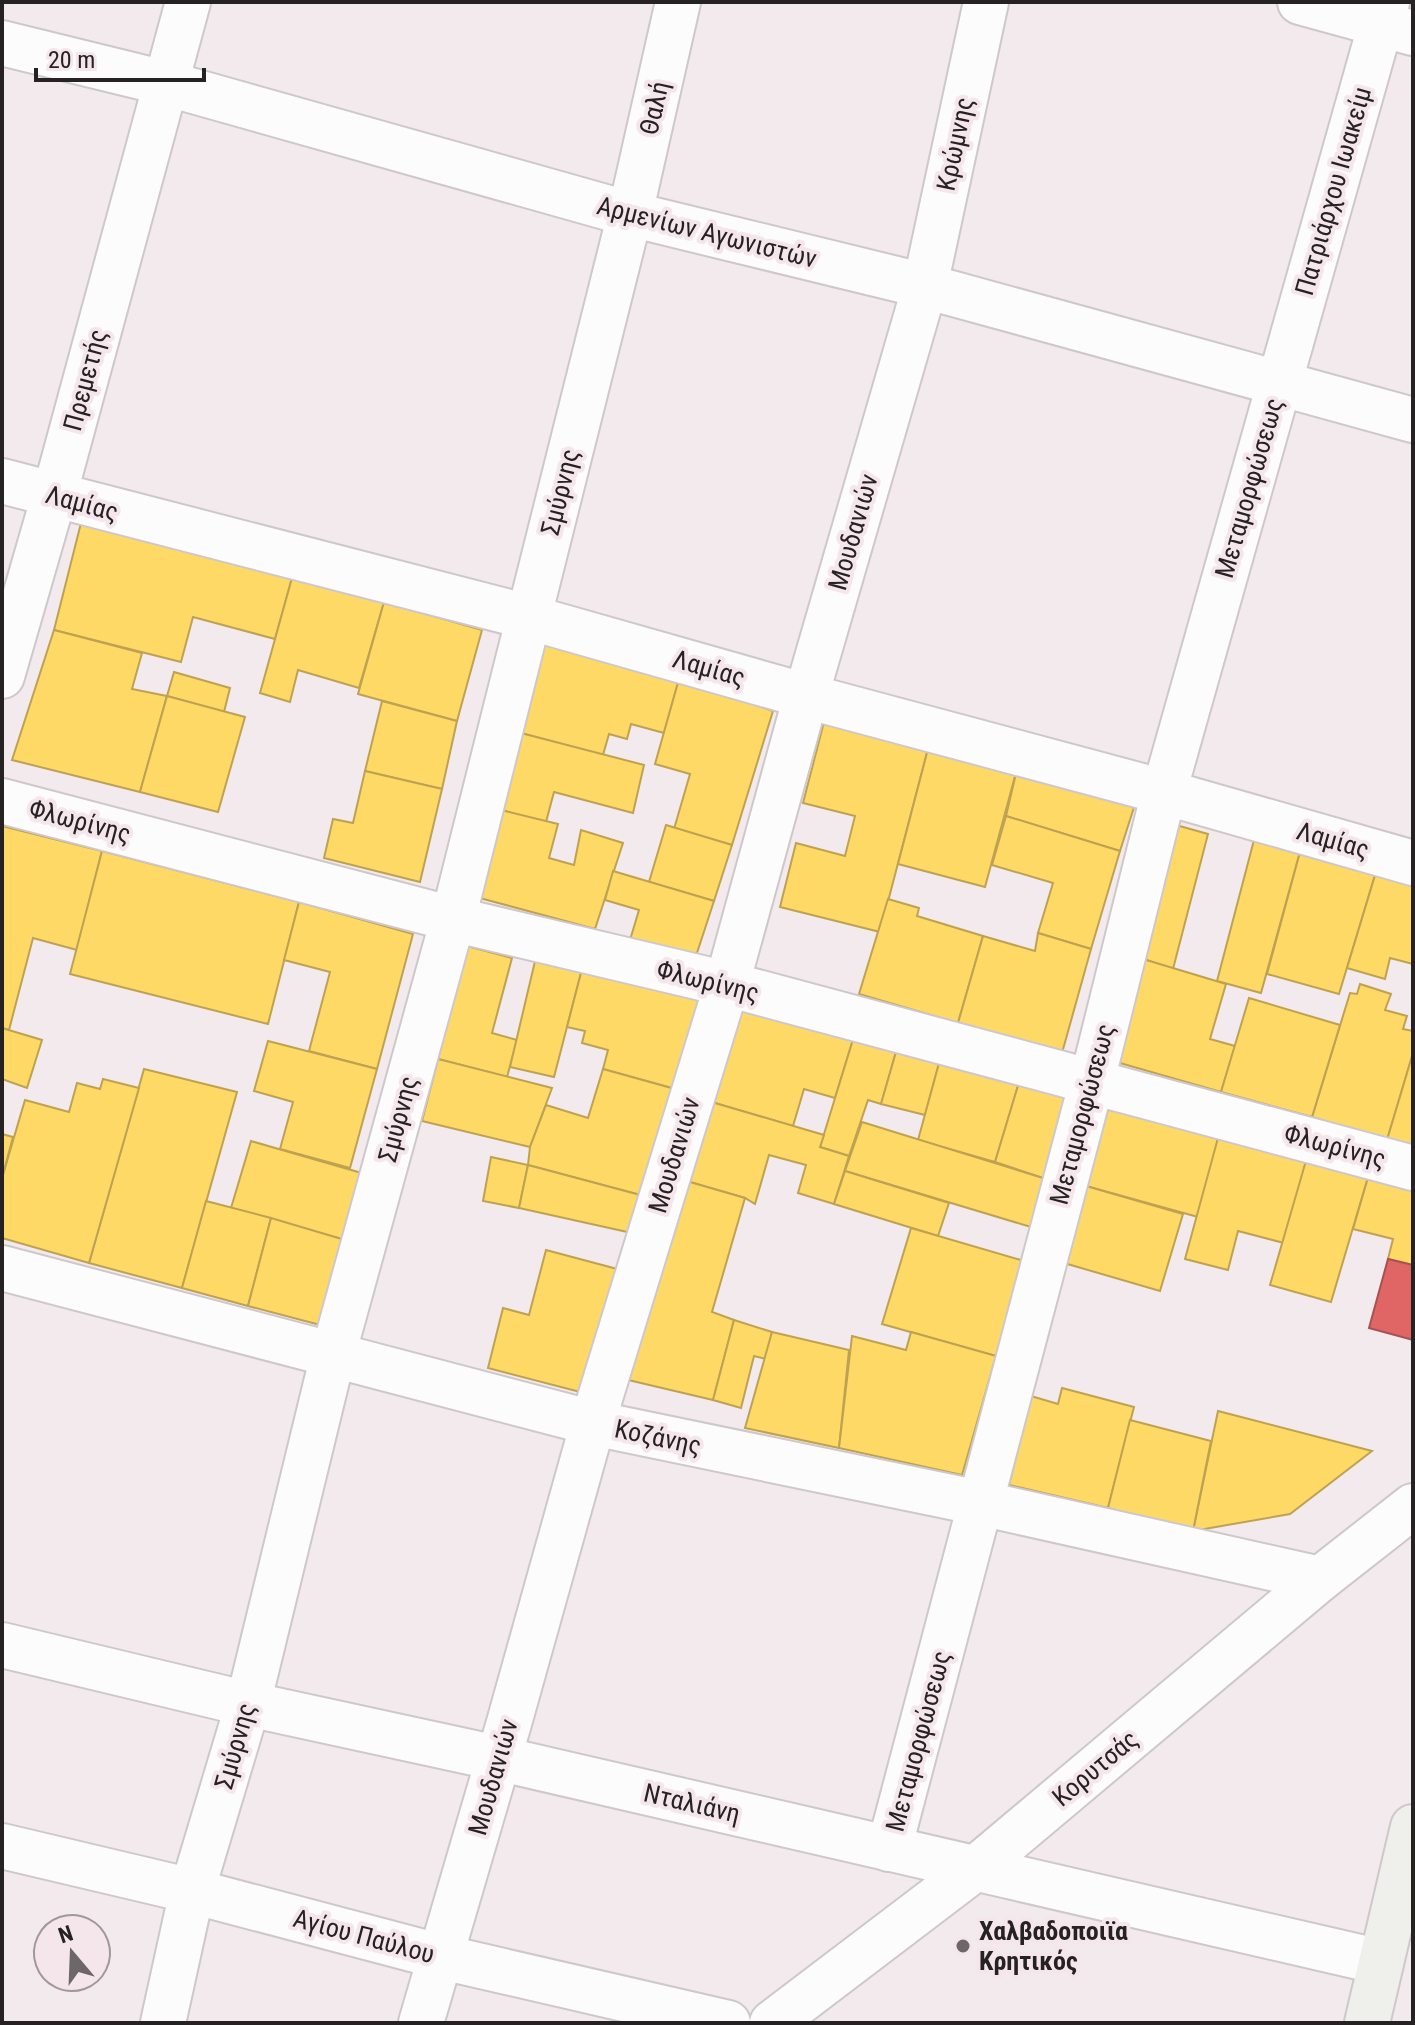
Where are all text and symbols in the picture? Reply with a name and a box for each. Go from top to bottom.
scale bar [36,32,204,82]
text: 20 m [48,46,95,74]
street label: Θαλή [633,78,675,138]
street label: Πατριάρχου Ιωακείμ [1289,83,1377,299]
street label: Κρώμνης [930,94,980,194]
street label: Αρμενίων Αγωνιστών [594,190,820,274]
street label: Πρεμετής [57,326,113,434]
street label: Μεταμορφώσεως [1209,394,1289,582]
street label: Σμύρνης [535,446,585,538]
street label: Μουδανιών [822,470,884,594]
street label: Λαμίας [43,479,121,527]
street label: Λαμίας [669,643,749,693]
street label: Φλωρίνης [26,793,134,849]
street label: Λαμίας [1293,815,1373,865]
street label: Φλωρίνης [654,954,762,1008]
street label: Μεταμορφώσεως [1043,1020,1121,1208]
street label: Σμύρνης [372,1073,424,1165]
street label: Μουδανιών [642,1093,706,1217]
street label: Φλωρίνης [1281,1118,1389,1174]
street label: Κοζάνης [612,1413,704,1461]
street label: Μεταμορφώσεως [879,1647,957,1835]
street label: Σμύρνης [208,1700,262,1792]
street label: Μουδανιών [462,1715,524,1839]
street label: Κορυτσάς [1046,1724,1144,1812]
street label: Νταλιάνη [641,1777,743,1829]
street label: Αγίου Παύλου [290,1903,438,1969]
north arrow [32,1913,112,1993]
place label: Χαλβαδοποιϊα Κρητικός [979,1916,1128,1976]
text: N [55,1921,76,1949]
marker: Χαλβαδοποιϊα Κρητικός [954,1937,972,1955]

